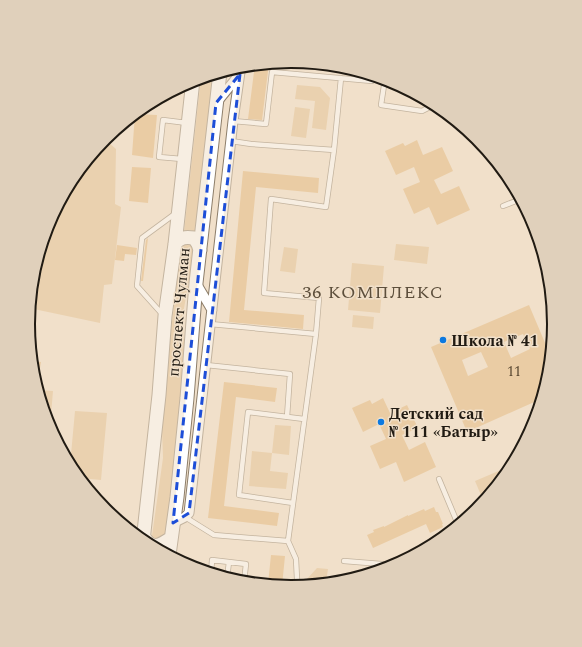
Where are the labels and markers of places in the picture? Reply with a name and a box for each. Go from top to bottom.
place label: Школа № 41 [451,329,539,353]
marker: Школа № 41 [438,335,448,345]
place label: Детский сад № 111 «Батыр» [389,402,498,444]
marker: Детский сад № 111 «Батыр» [376,417,386,427]

